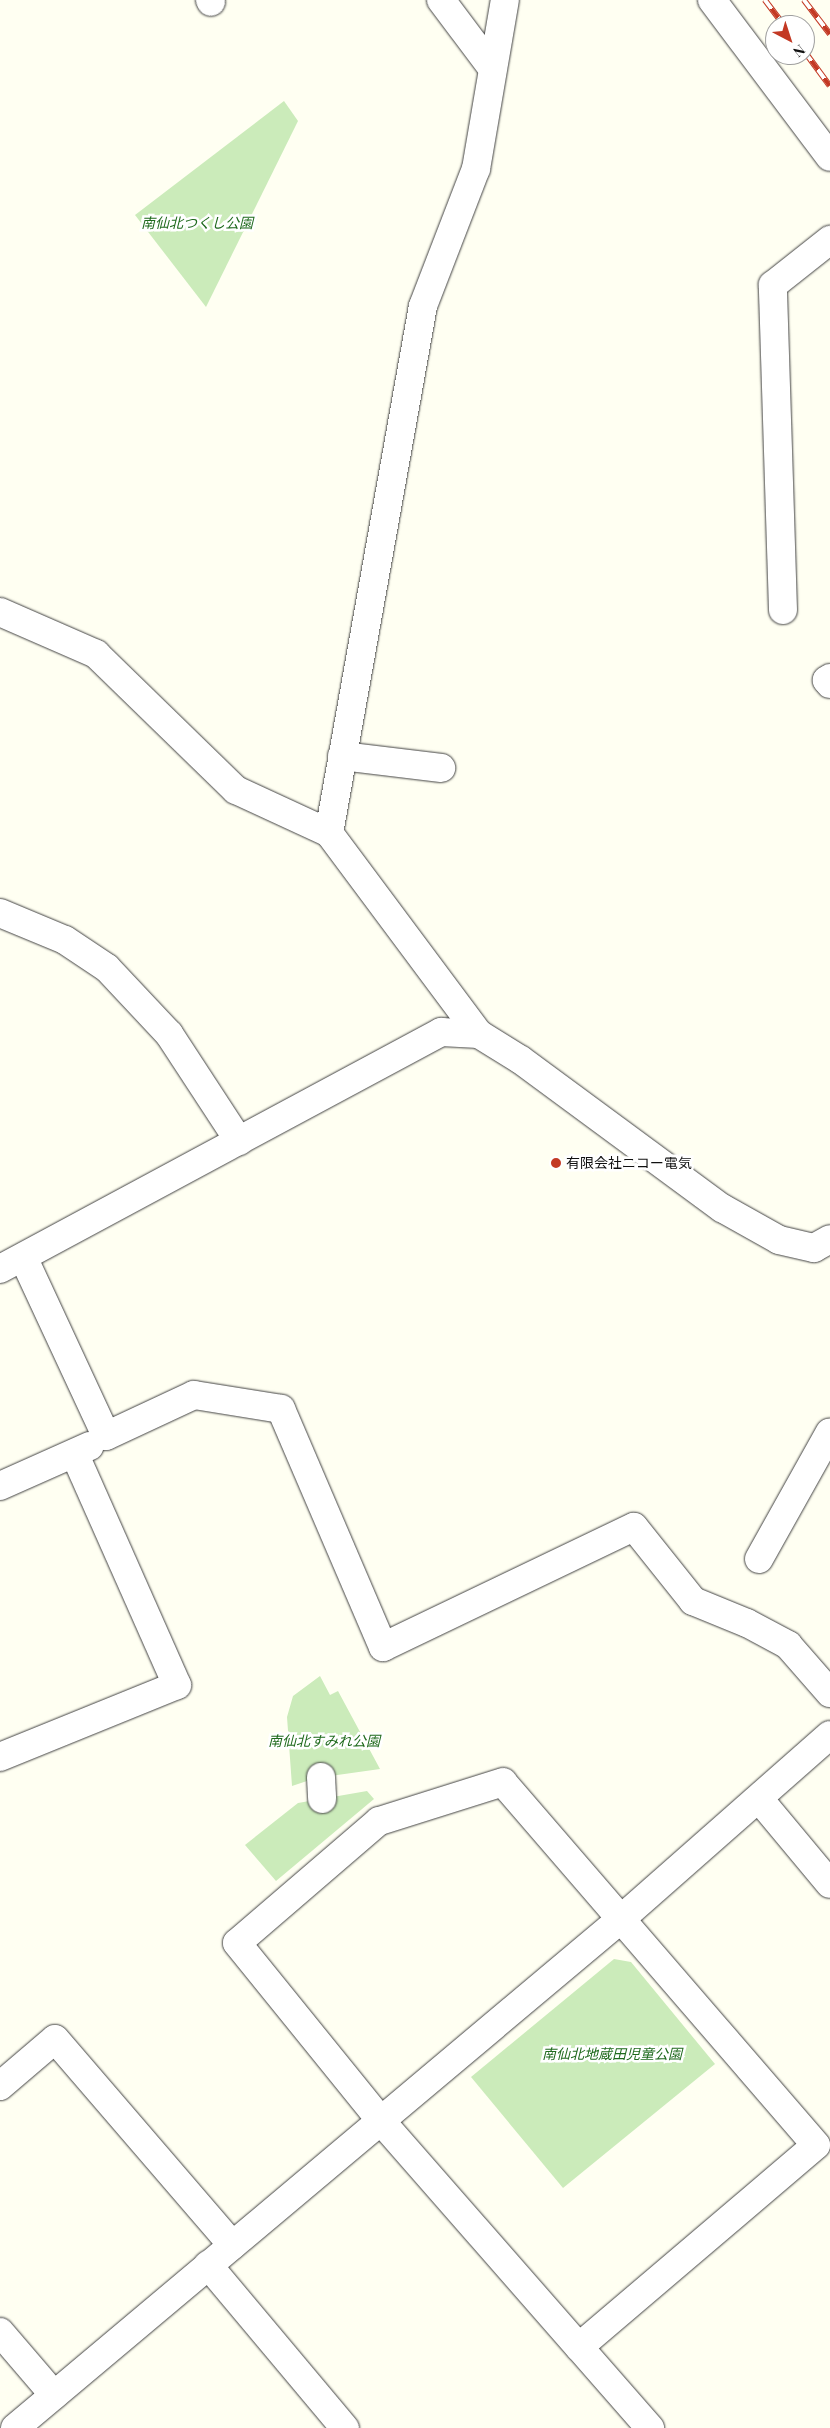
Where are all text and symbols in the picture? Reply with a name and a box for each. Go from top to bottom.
north arrow [765,15,815,65]
text: N [789,41,809,62]
park label: 南仙北つくし公園 [141,215,253,231]
place label: 有限会社ニコー電気 [566,1155,692,1171]
marker: 有限会社ニコー電気 [550,1157,562,1169]
park label: 南仙北すみれ公園 [268,1733,380,1749]
park label: 南仙北地蔵田児童公園 [542,2046,682,2062]

